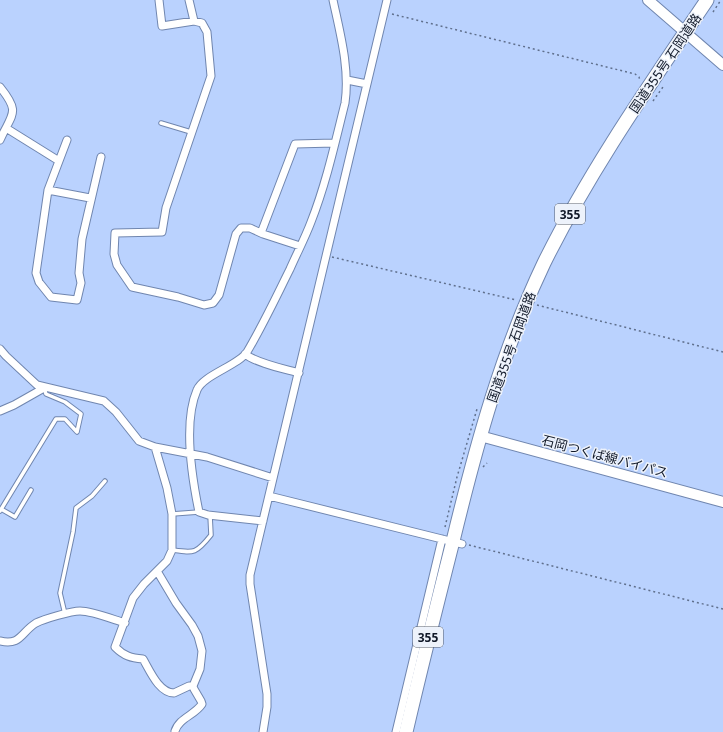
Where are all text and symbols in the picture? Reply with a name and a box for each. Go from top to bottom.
street label: 国道355号 石岡道路 [625,10,705,116]
road number: 355 [555,204,585,224]
street label: 国道355号 石岡道路 [483,289,539,405]
street label: 石岡つくば線バイパス [540,431,670,481]
road number: 355 [413,627,443,647]

